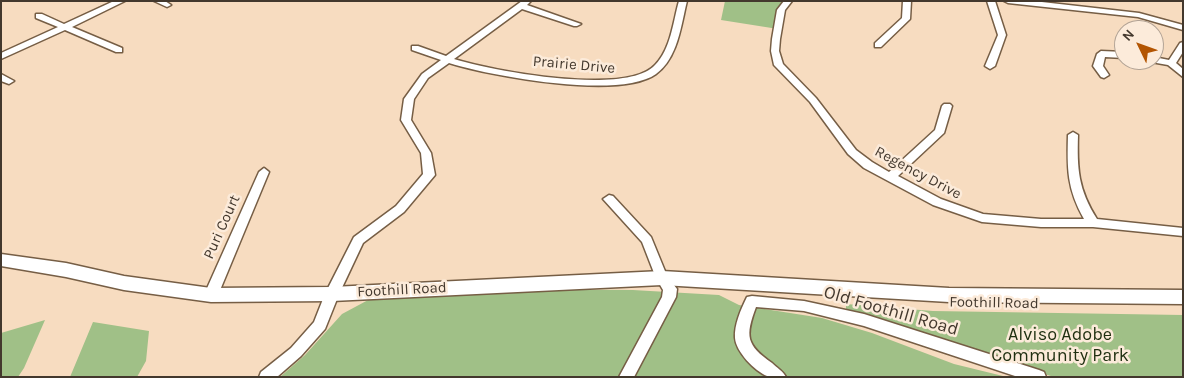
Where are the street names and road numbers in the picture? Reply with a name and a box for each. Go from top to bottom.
street label: Prairie Drive [532,52,616,78]
street label: Regency Drive [872,143,964,203]
street label: Puri Court [200,192,244,262]
street label: Foothill Road [357,279,447,301]
street label: Old Foothill Road [821,281,961,341]
street label: Foothill Road [949,293,1039,313]

